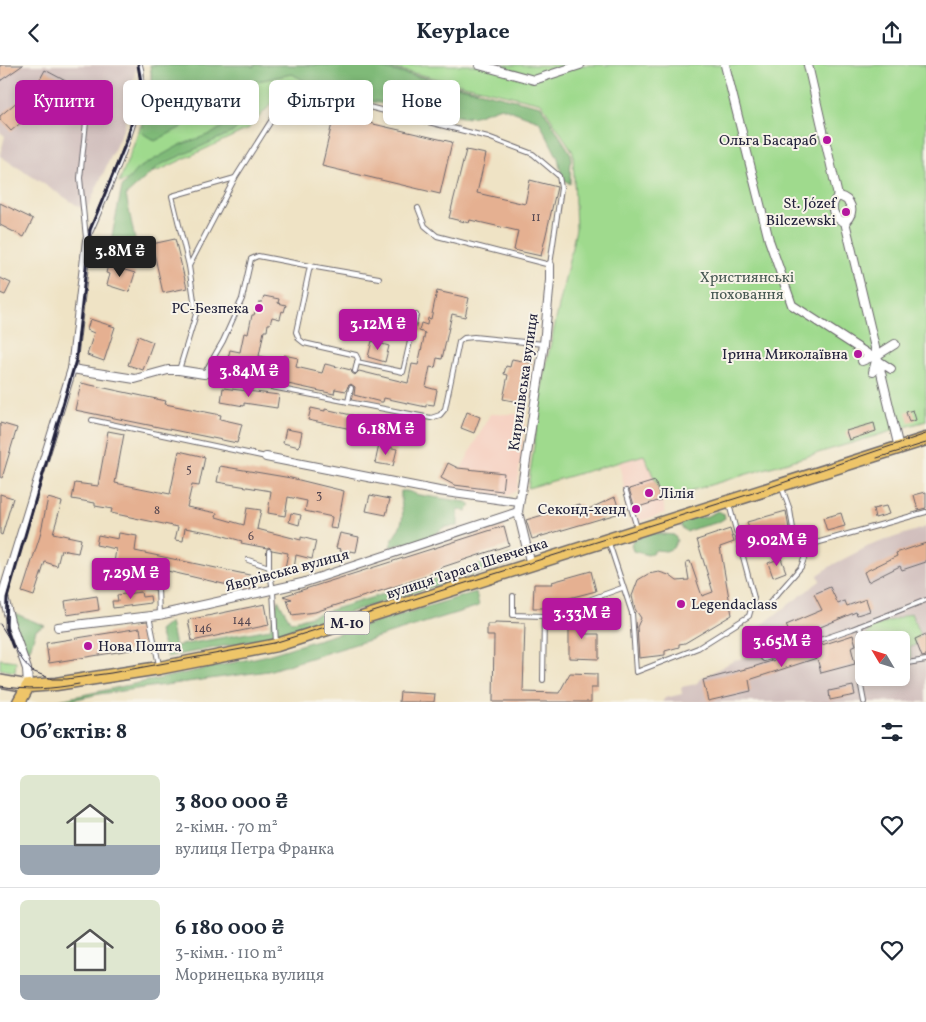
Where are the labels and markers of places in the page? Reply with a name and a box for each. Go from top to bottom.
place label: Ольга Басараб [719,131,817,152]
marker: Ольга Басараб [821,134,833,146]
place label: St. Józef Bilczewski [766,194,838,232]
marker: St. Józef Bilczewski [840,206,852,218]
pin: 3.8M ₴ [79,235,161,278]
place label: РС-Безпека [171,299,249,320]
marker: РС-Безпека [253,302,265,314]
pin: 3.12M ₴ [332,309,424,351]
place label: Ірина Миколаївна [722,345,848,366]
marker: Ірина Миколаївна [852,348,864,360]
pin: 3.84M ₴ [203,355,295,398]
pin: 6.18M ₴ [340,413,432,456]
place label: Лілія [659,484,694,505]
marker: Лілія [643,487,655,499]
place label: Секонд-хенд [538,500,627,521]
marker: Секонд-хенд [630,503,642,515]
pin: 9.02M ₴ [731,525,823,567]
pin: 7.29M ₴ [85,557,177,600]
place label: Legendaclass [691,595,777,616]
pin: 3.33M ₴ [536,597,628,640]
marker: Legendaclass [675,598,687,610]
pin: 3.65M ₴ [736,625,828,668]
place label: Нова Пошта [98,637,182,658]
marker: Нова Пошта [82,640,94,652]

